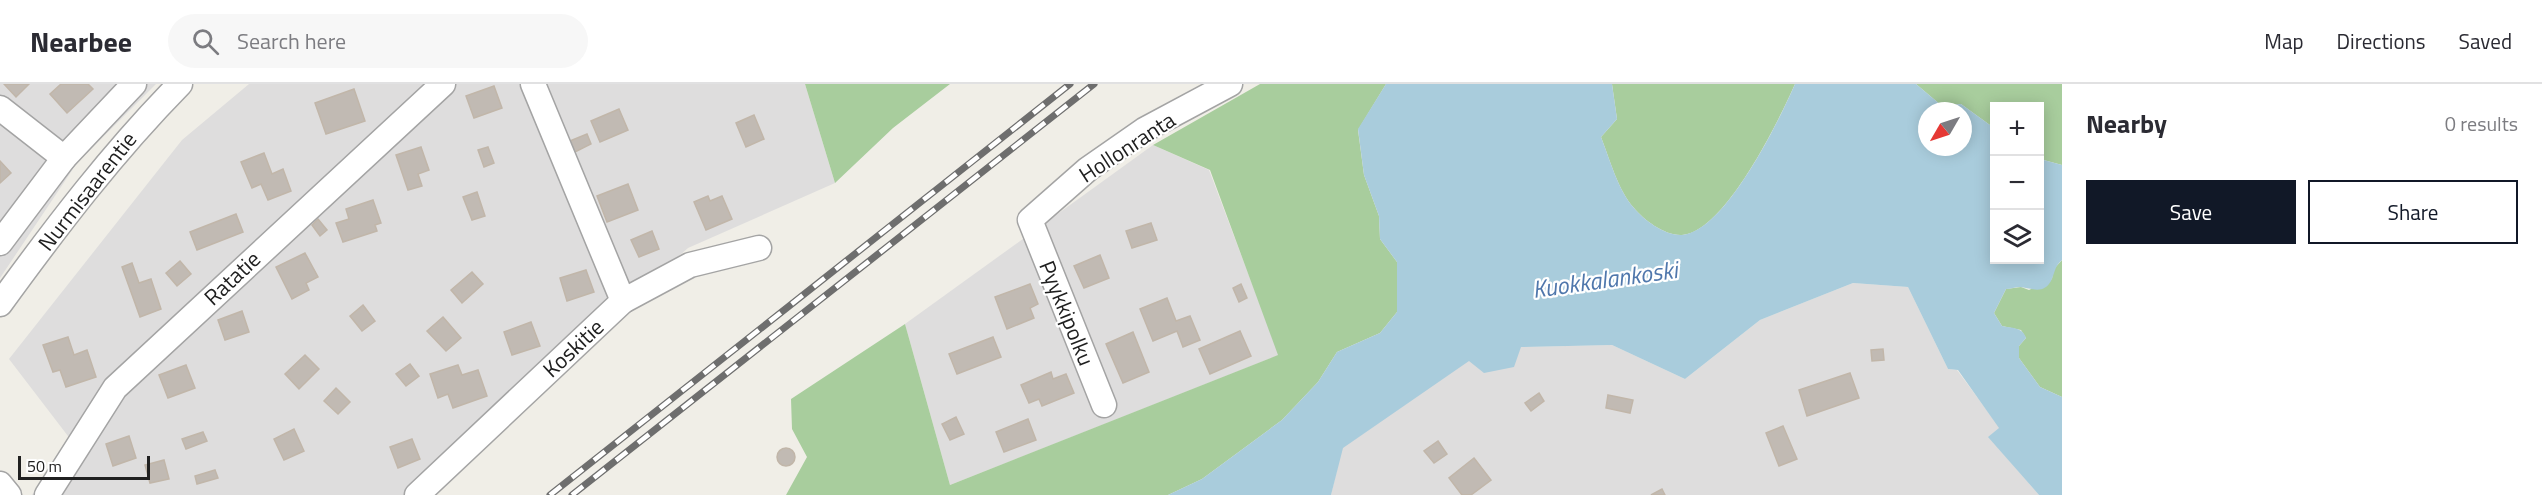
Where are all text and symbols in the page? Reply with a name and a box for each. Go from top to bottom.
search box [168,14,588,68]
text: Nearbee [30,20,132,63]
text: Search here [237,24,346,58]
icon: search [189,25,222,58]
text: Map [2264,25,2304,57]
text: Directions [2337,25,2426,57]
text: Saved [2459,25,2512,57]
north arrow [1918,102,1972,156]
map controls [1990,102,2044,264]
button: + [1990,102,2044,156]
street label: Hollonranta [1072,103,1182,191]
text: Nearby [2086,104,2167,143]
text: 0 results [2445,108,2518,139]
street label: Nurmisaarentie [29,124,145,258]
button: − [1990,156,2044,210]
button: Save [2086,180,2296,244]
button: Share [2308,180,2518,244]
button: layers [1990,210,2044,264]
street label: Ratatie [196,243,268,313]
water label: Kuokkalankoski [1530,251,1683,307]
street label: Pyykkipolku [1030,255,1104,371]
street label: Koskitie [535,311,611,385]
scale bar [18,453,150,480]
text: 50 m [27,454,62,478]

